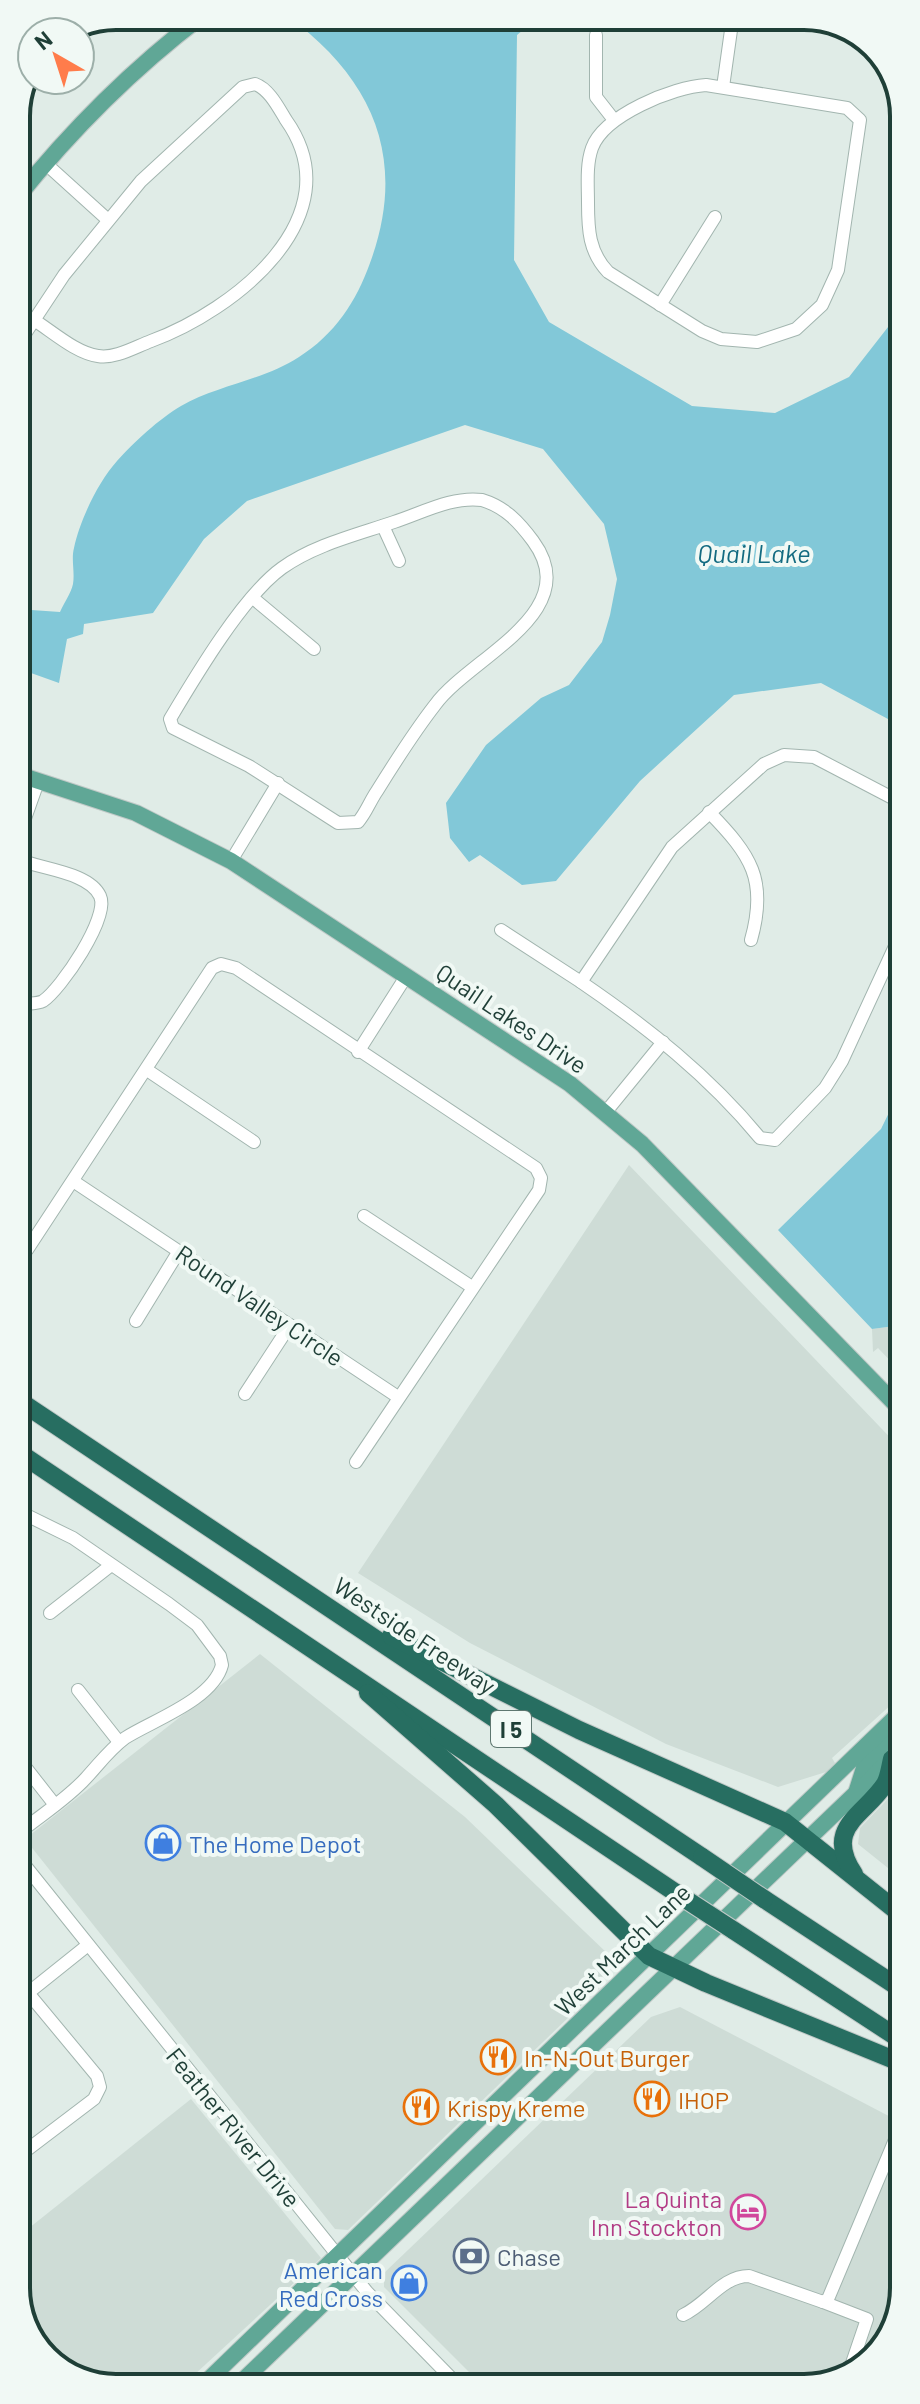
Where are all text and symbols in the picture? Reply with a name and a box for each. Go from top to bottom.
north arrow [16,16,96,96]
text: N [29,25,57,54]
water label: Quail Lake [698,537,810,568]
street label: Quail Lakes Drive [431,957,593,1079]
street label: Round Valley Circle [171,1238,349,1372]
street label: Westside Freeway [329,1570,501,1700]
road number: I 5 [491,1711,531,1747]
shop icon: The Home Depot [144,1824,182,1862]
place label: The Home Depot [189,1829,361,1858]
street label: West March Lane [548,1877,696,2021]
restaurant icon: In-N-Out Burger [479,2038,517,2076]
street label: Feather River Drive [161,2041,307,2213]
place label: In-N-Out Burger [524,2043,690,2072]
restaurant icon: IHOP [633,2080,671,2118]
place label: IHOP [678,2085,729,2114]
restaurant icon: Krispy Kreme [402,2088,440,2126]
place label: Krispy Kreme [447,2093,586,2122]
place label: La Quinta Inn Stockton [591,2184,722,2241]
hotel icon: La Quinta Inn Stockton [729,2193,767,2231]
bank icon: Chase [452,2237,490,2275]
place label: Chase [497,2242,561,2271]
place label: American Red Cross [279,2255,383,2312]
shop icon: American Red Cross [390,2264,428,2302]

